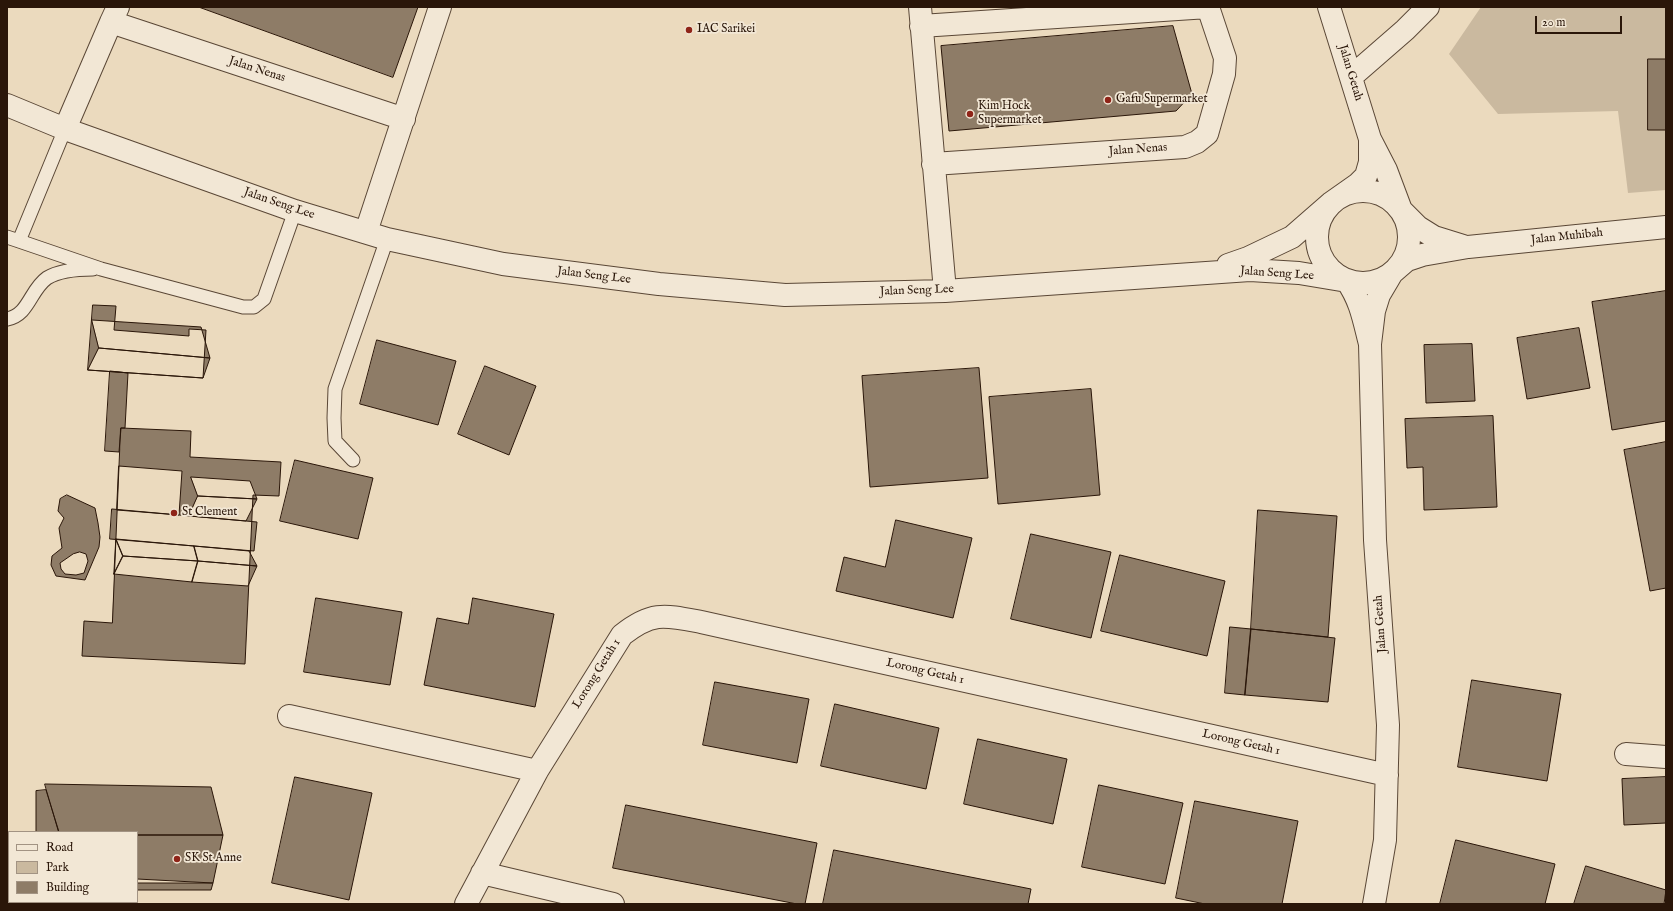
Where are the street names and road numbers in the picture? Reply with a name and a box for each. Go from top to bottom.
street label: Jalan Getah [1335,43,1365,103]
street label: Jalan Nenas [227,54,287,86]
street label: Jalan Nenas [1108,141,1168,159]
street label: Jalan Seng Lee [242,185,316,223]
street label: Jalan Muhibah [1530,226,1604,248]
street label: Jalan Seng Lee [556,264,632,288]
street label: Jalan Seng Lee [1240,264,1314,284]
street label: Jalan Seng Lee [880,283,954,299]
street label: Jalan Getah [1372,595,1390,653]
street label: Lorong Getah 1 [570,637,624,711]
street label: Lorong Getah 1 [885,656,965,688]
street label: Lorong Getah 1 [1201,727,1281,759]

